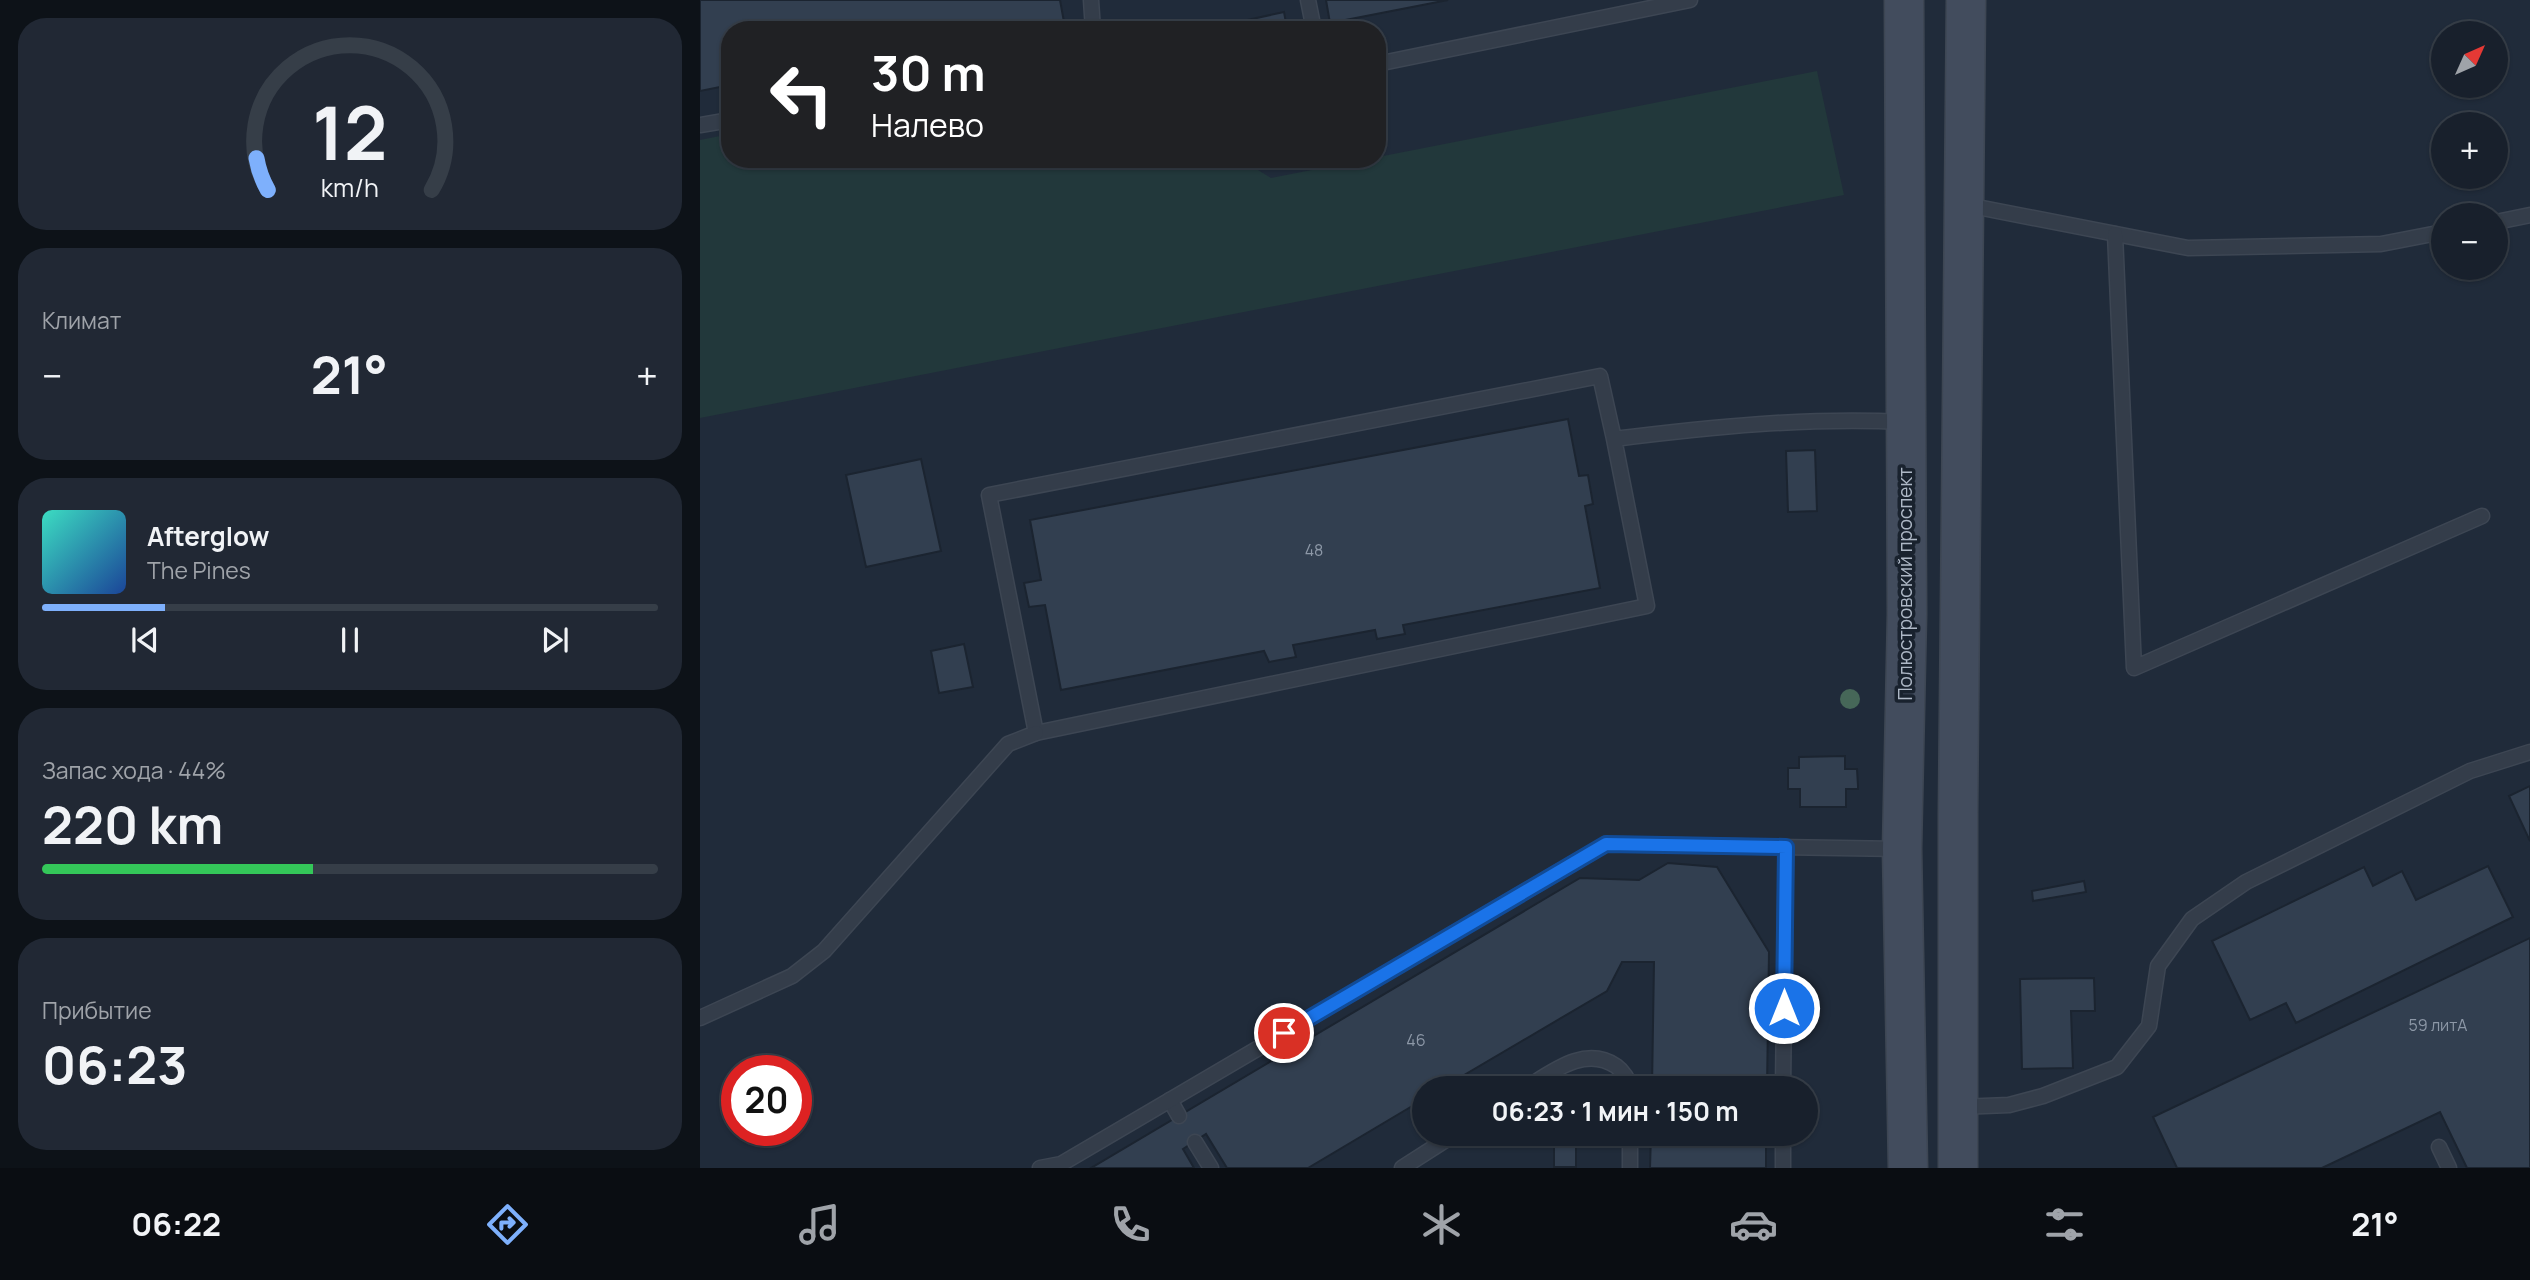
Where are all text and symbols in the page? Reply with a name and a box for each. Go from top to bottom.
north arrow [2431,21,2508,98]
map controls [2431,21,2508,280]
text: 30 m [871,39,986,106]
icon: left [756,49,847,140]
text: 12 [312,82,388,182]
text: Налево [871,103,984,147]
button: + [2431,112,2508,189]
text: km/h [321,170,379,205]
button: − [2431,203,2508,280]
text: Климат [42,304,121,336]
text: 21° [311,339,388,410]
text: − [42,349,63,401]
text: + [636,349,658,401]
street label: Полюстровский проспект [1892,467,1918,701]
text: Afterglow [147,518,269,554]
house number: 48 [1305,539,1323,561]
text: The Pines [147,554,251,586]
icon: previous [126,621,164,659]
icon: pause [331,621,369,659]
icon: next [536,621,574,659]
text: Запас хода · 44% [42,754,226,786]
text: 220 km [42,789,223,860]
position arrow [1747,971,1821,1045]
text: Прибытие [42,994,152,1026]
pin [1254,1003,1314,1063]
icon: arrive [1265,1014,1303,1052]
house number: 59 литА [2409,1014,2467,1036]
text: 06:23 [42,1029,188,1100]
house number: 46 [1406,1029,1426,1051]
speed limit sign: 20 [721,1055,812,1146]
text: 06:23 · 1 мин · 150 m [1491,1093,1739,1129]
icon: directions [483,1200,532,1249]
icon: music [795,1200,844,1249]
icon: phone [1106,1200,1155,1249]
icon: climate [1417,1200,1466,1249]
icon: car [1729,1200,1778,1249]
icon: filters [2040,1200,2089,1249]
text: 06:22 [131,1202,221,1246]
text: 21° [2351,1202,2399,1246]

